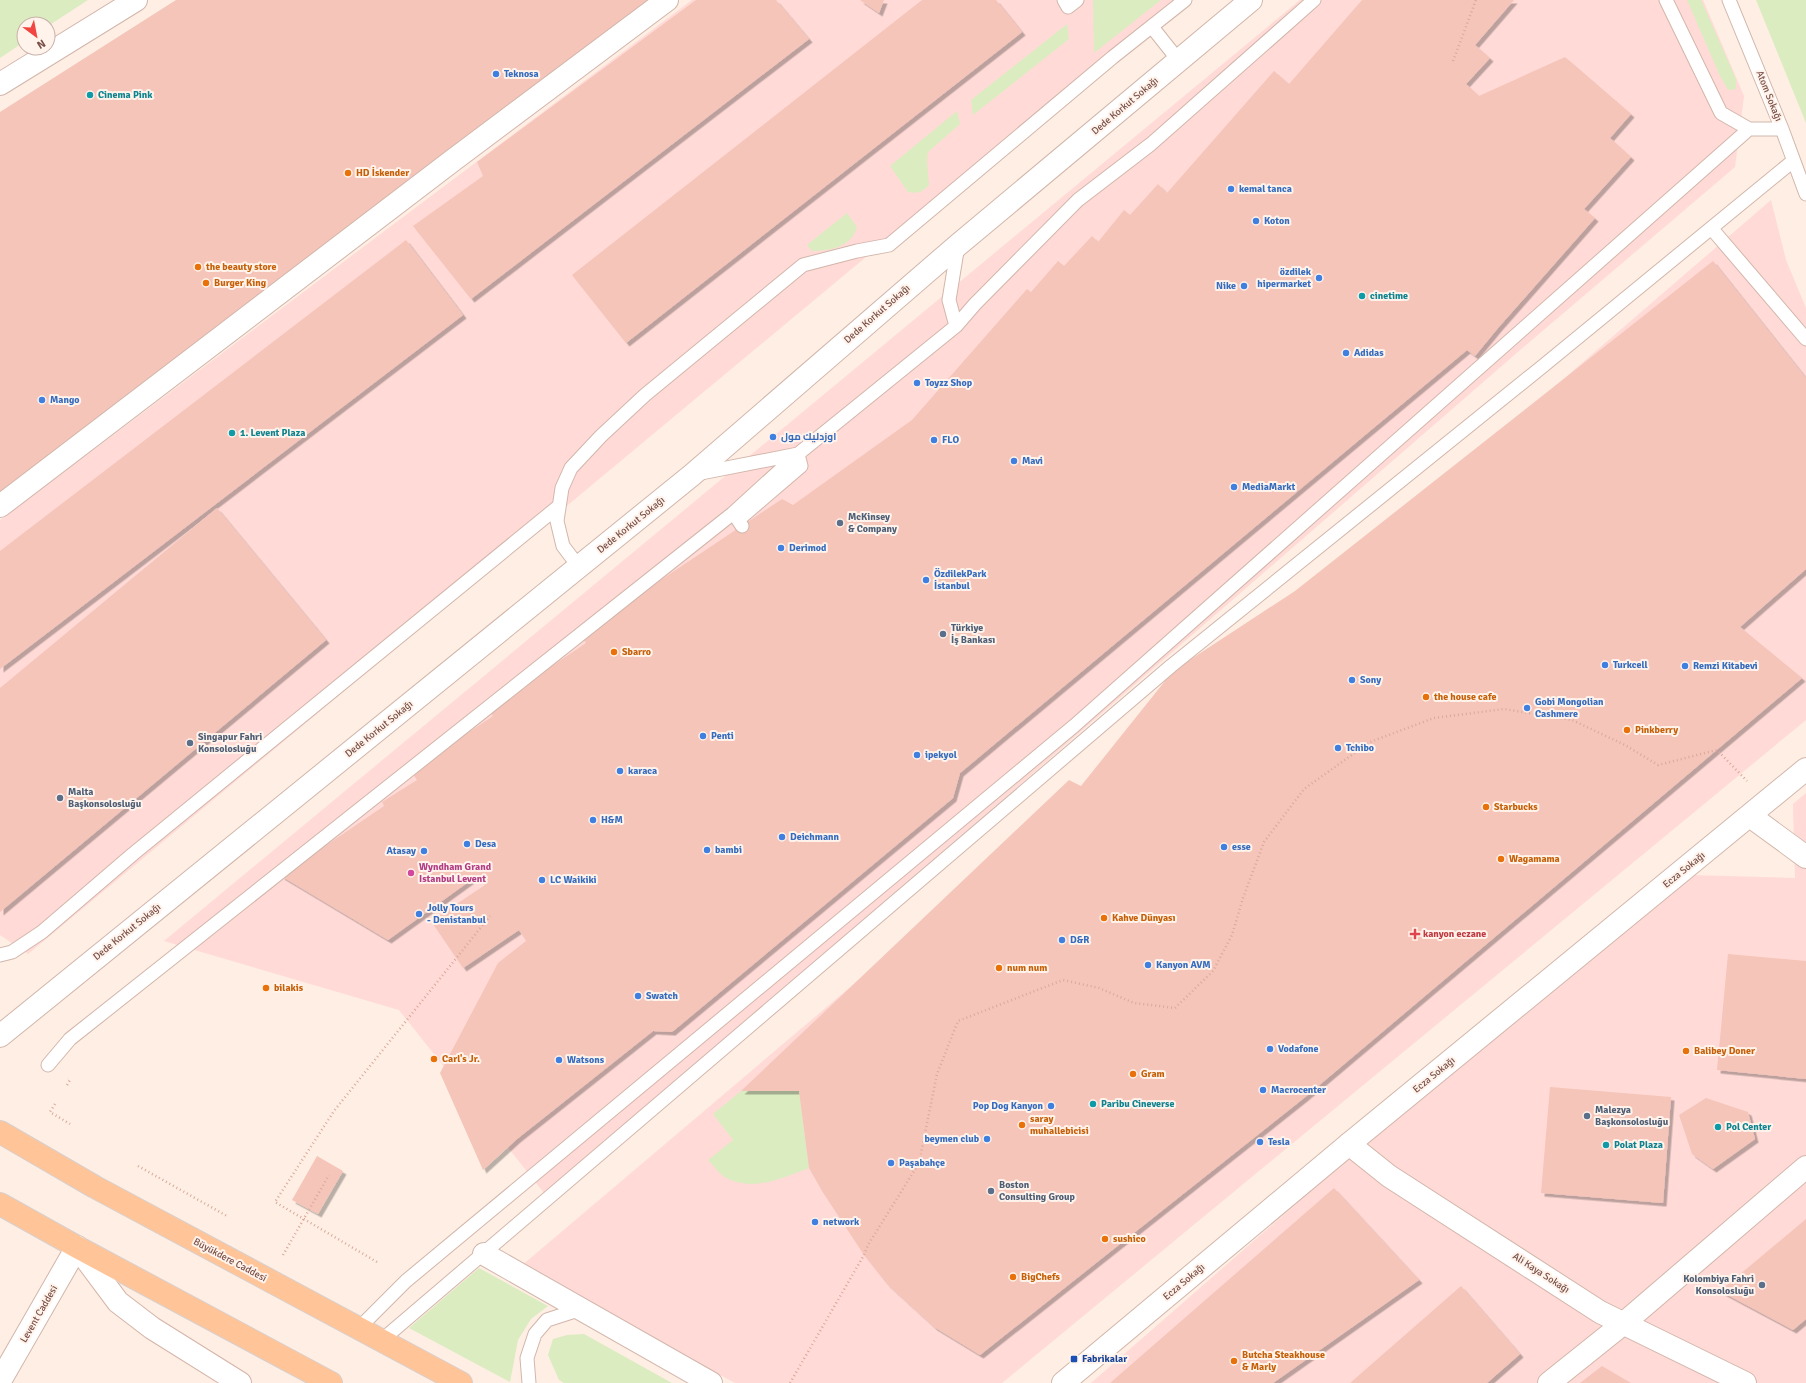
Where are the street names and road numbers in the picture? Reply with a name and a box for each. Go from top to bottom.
street label: Atom Sokağı [1753,69,1785,123]
street label: Dede Korkut Sokağı [1089,75,1161,137]
street label: Dede Korkut Sokağı [842,282,912,346]
street label: Dede Korkut Sokağı [595,494,667,556]
street label: Dede Korkut Sokağı [343,698,415,760]
street label: Ecza Sokağı [1660,849,1708,891]
street label: Dede Korkut Sokağı [91,901,163,963]
street label: Ecza Sokağı [1410,1054,1458,1096]
street label: Büyükdere Caddesi [191,1236,269,1284]
street label: Ali Kaya Sokağı [1510,1250,1572,1296]
street label: Ecza Sokağı [1161,1261,1207,1303]
street label: Levent Caddesi [18,1283,60,1345]

